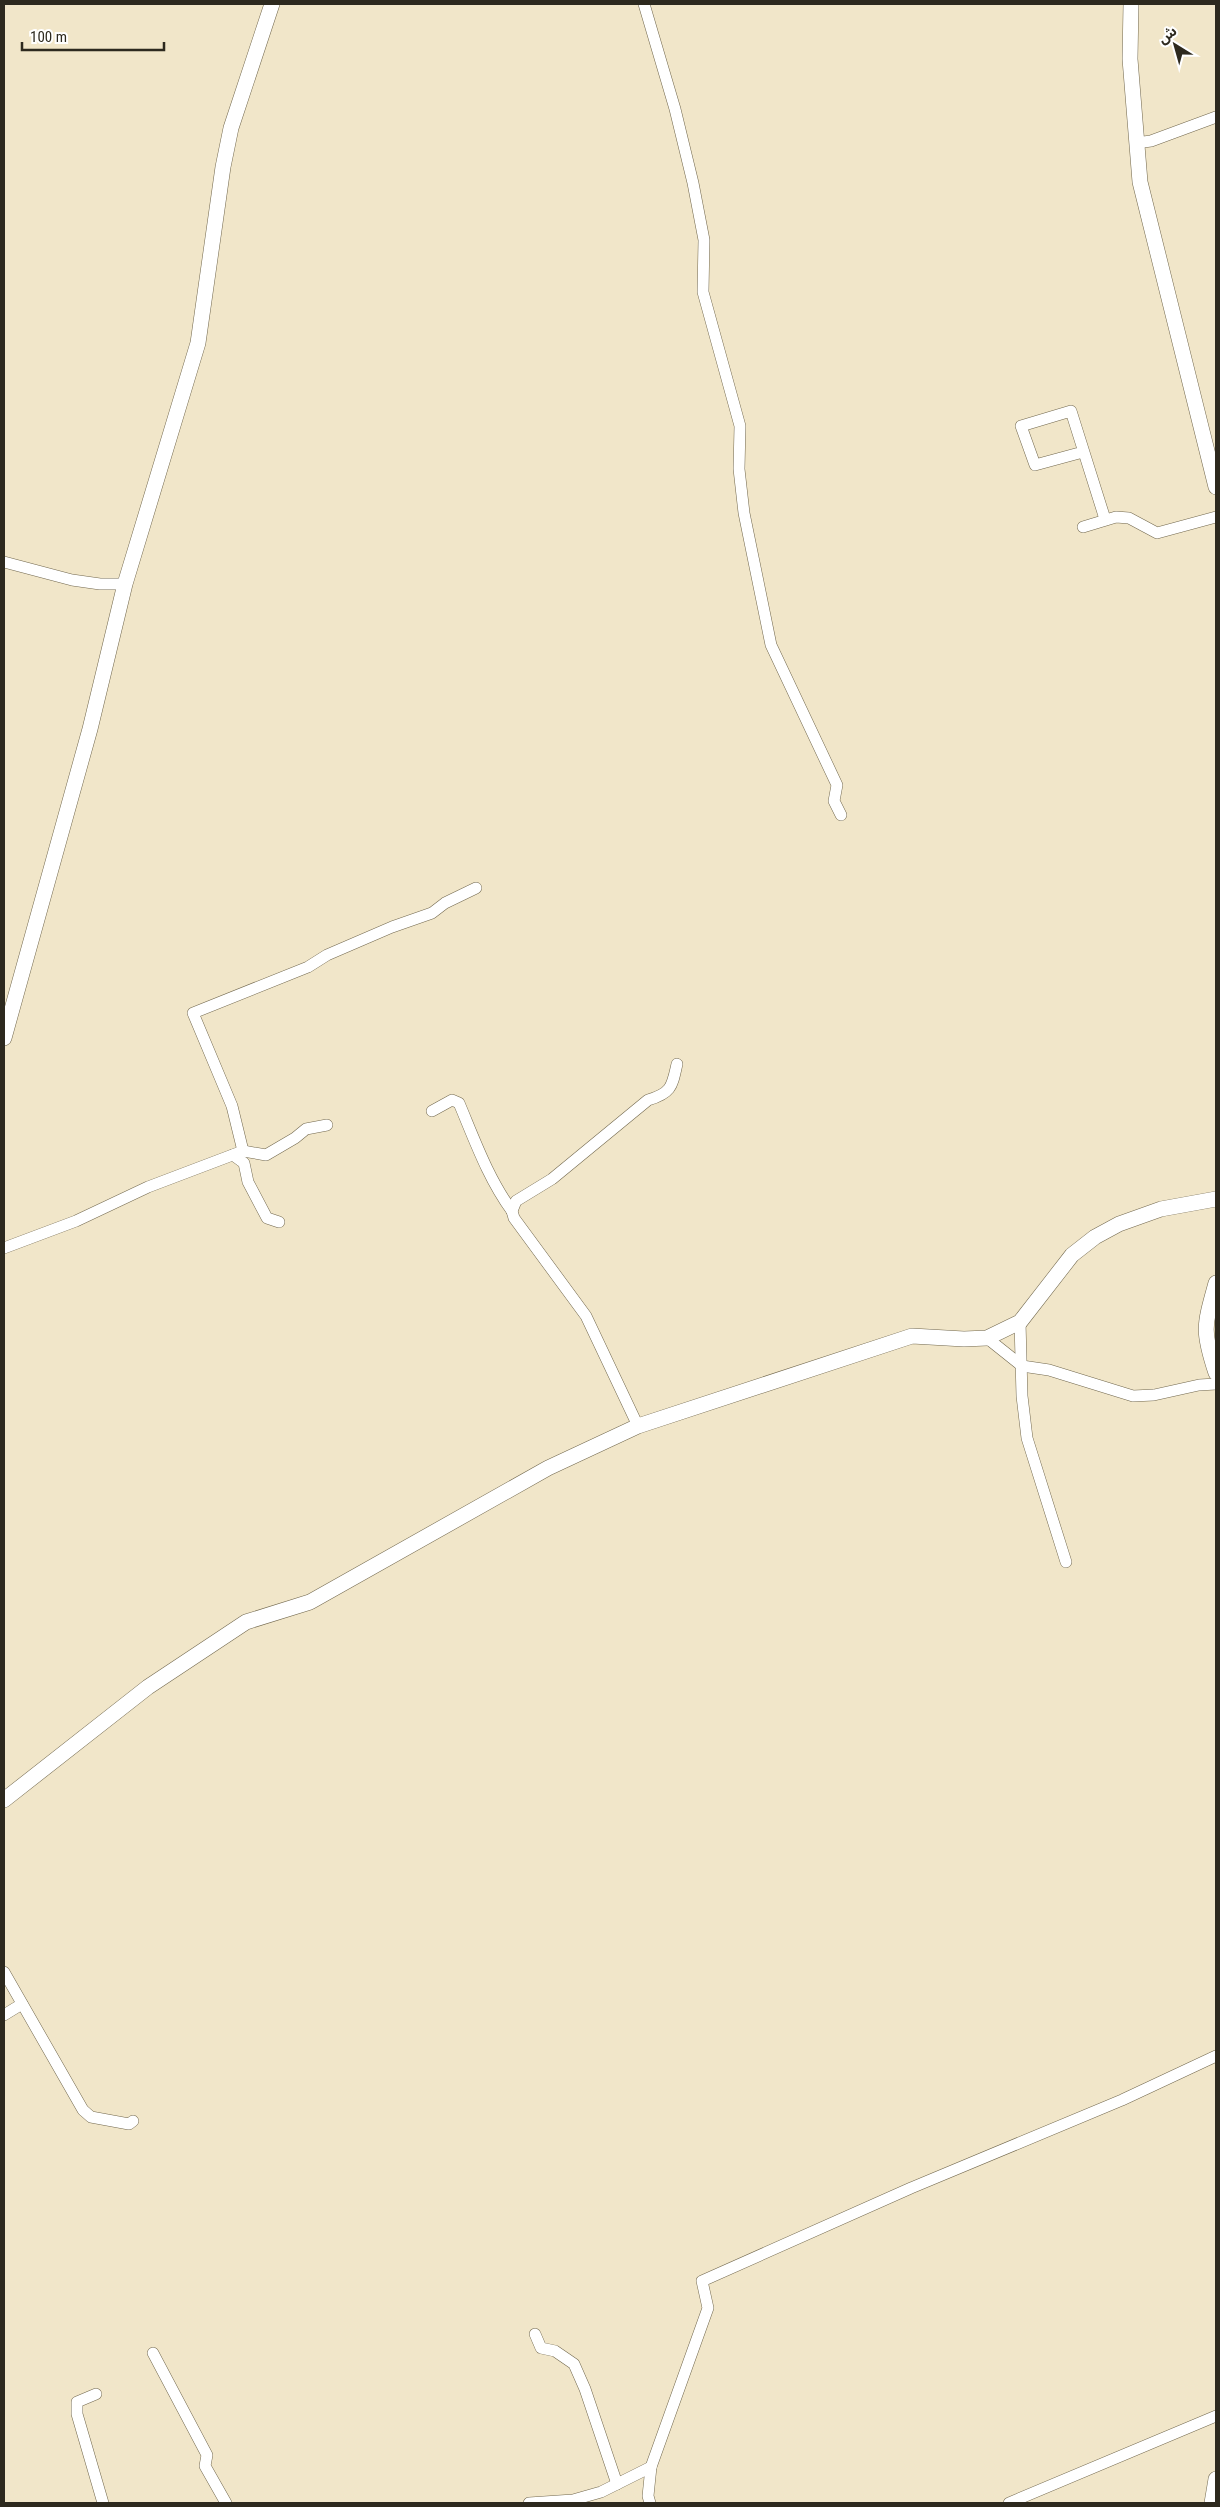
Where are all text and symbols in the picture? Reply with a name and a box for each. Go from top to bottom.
scale bar [22,20,165,52]
north arrow [1150,20,1200,70]
text: ش [1155,22,1180,47]
text: 100 m [30,28,67,46]

